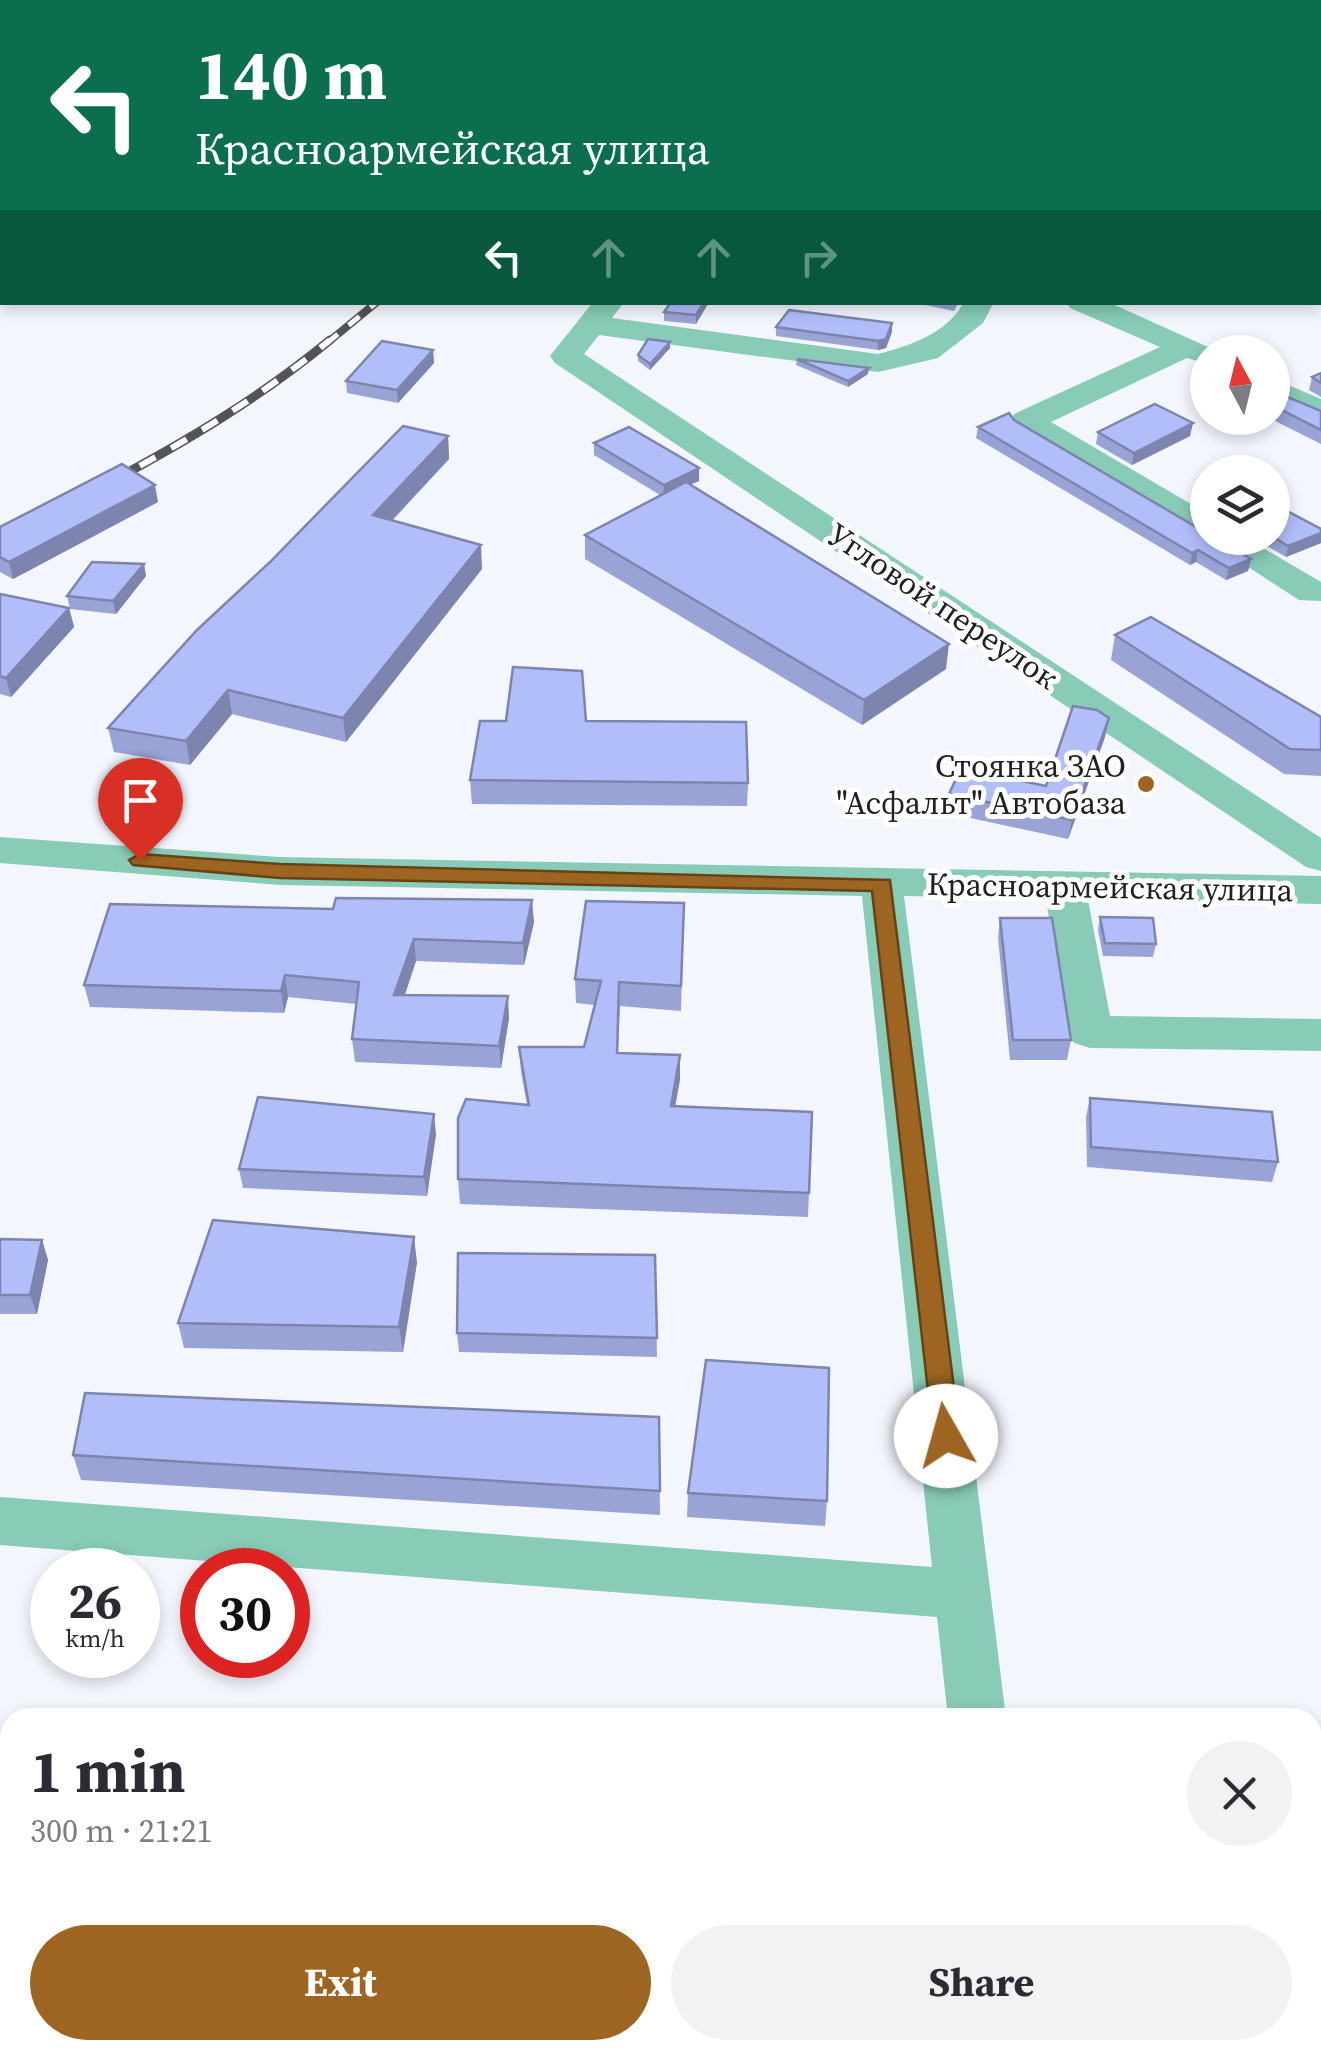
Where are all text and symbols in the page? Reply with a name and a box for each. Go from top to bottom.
text: 140 m [195,26,387,122]
icon: left [30,40,160,170]
text: Красноармейская улица [195,117,710,179]
icon: left [476,230,531,285]
icon: ahead [581,230,636,285]
icon: ahead [686,230,741,285]
icon: right [791,230,846,285]
north arrow [1190,335,1290,435]
map controls [1190,335,1290,555]
button: layers [1190,455,1290,555]
street label: Угловой переулок [819,512,1067,700]
place label: Стоянка ЗАО "Асфальт" Автобаза [836,744,1127,825]
pin [98,758,183,861]
icon: arrive [113,773,168,828]
marker: Стоянка ЗАО "Асфальт" Автобаза [1135,773,1157,795]
street label: Красноармейская улица [927,862,1294,912]
position arrow [894,1384,998,1488]
speed limit sign: 30 [180,1548,310,1678]
text: 26 [68,1566,122,1635]
text: km/h [65,1621,125,1655]
text: 1 min [30,1730,186,1812]
button: close [1187,1741,1292,1846]
text: 300 m · 21:21 [30,1809,212,1853]
button: Exit [30,1925,651,2040]
button: Share [671,1925,1292,2040]

